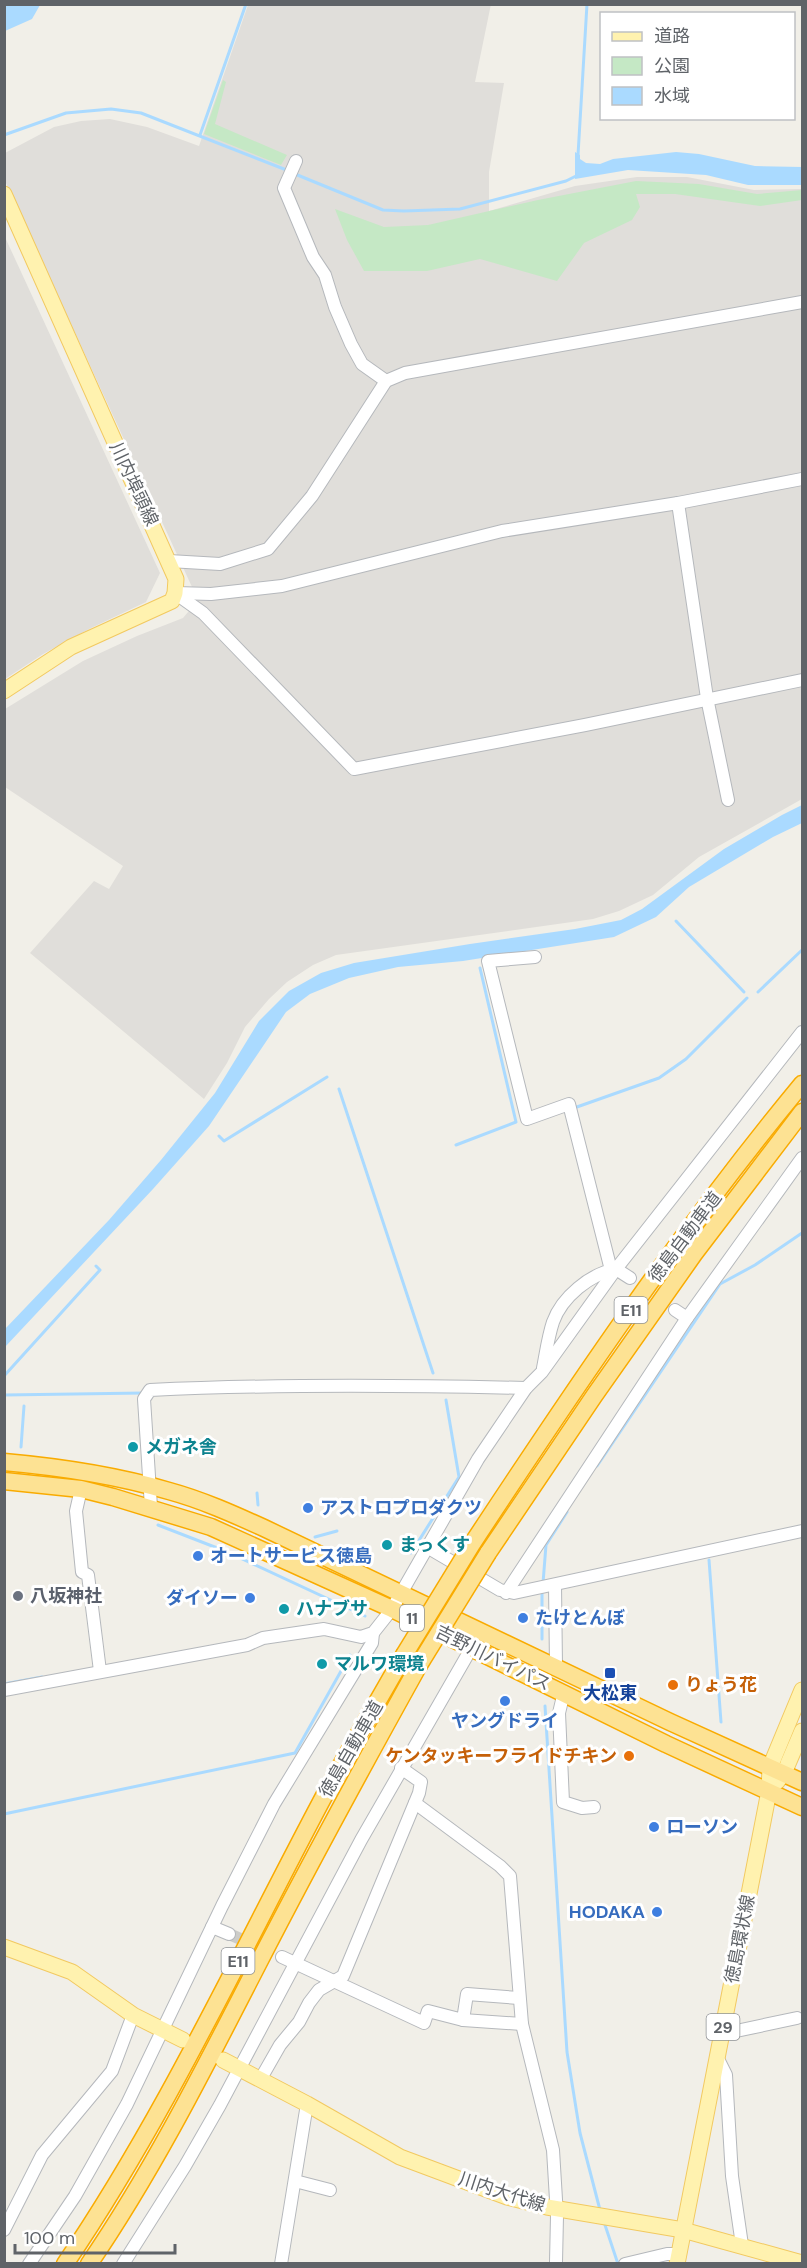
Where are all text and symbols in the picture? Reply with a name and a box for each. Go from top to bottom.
legend [600,12,795,120]
text: 道路 [654,24,690,48]
text: 公園 [654,54,690,78]
text: 水域 [654,84,690,108]
street label: 川内埠頭線 [104,438,164,530]
street label: 徳島自動車道 [643,1187,727,1287]
road number: E11 [614,1297,648,1323]
place label: メガネ舎 [145,1435,217,1459]
marker: メガネ舎 [126,1440,140,1454]
place label: アストロプロダクツ [320,1496,482,1520]
marker: アストロプロダクツ [301,1501,315,1515]
place label: まっくす [399,1533,470,1557]
marker: まっくす [380,1538,394,1552]
place label: オートサービス徳島 [210,1544,372,1568]
marker: オートサービス徳島 [191,1549,205,1563]
place label: 八坂神社 [30,1584,102,1608]
place label: ダイソー [166,1586,238,1610]
marker: 八坂神社 [11,1589,25,1603]
marker: ダイソー [243,1591,257,1605]
place label: ハナブサ [296,1597,368,1621]
marker: ハナブサ [277,1602,291,1616]
road number: 11 [400,1605,424,1631]
place label: たけとんぼ [535,1606,625,1630]
marker: たけとんぼ [516,1611,530,1625]
street label: 吉野川バイパス [431,1620,555,1696]
place label: マルワ環境 [334,1652,425,1676]
marker: マルワ環境 [315,1657,329,1671]
marker: 大松東 [603,1666,617,1680]
place label: りょう花 [685,1673,757,1697]
marker: りょう花 [666,1678,680,1692]
place label: 大松東 [583,1681,637,1705]
marker: ヤングドライ [498,1694,512,1708]
street label: 徳島自動車道 [314,1696,388,1802]
place label: ヤングドライ [451,1709,559,1733]
place label: ケンタッキーフライドチキン [385,1744,617,1768]
marker: ケンタッキーフライドチキン [622,1749,636,1763]
place label: ローソン [666,1815,738,1839]
marker: ローソン [647,1820,661,1834]
street label: 徳島環状線 [720,1893,760,1985]
place label: HODAKA [569,1900,645,1924]
marker: HODAKA [650,1905,664,1919]
road number: E11 [222,1948,254,1974]
road number: 29 [706,2014,740,2040]
street label: 川内大代線 [455,2167,549,2217]
scale bar [15,2217,176,2255]
text: 100 m [24,2226,75,2250]

